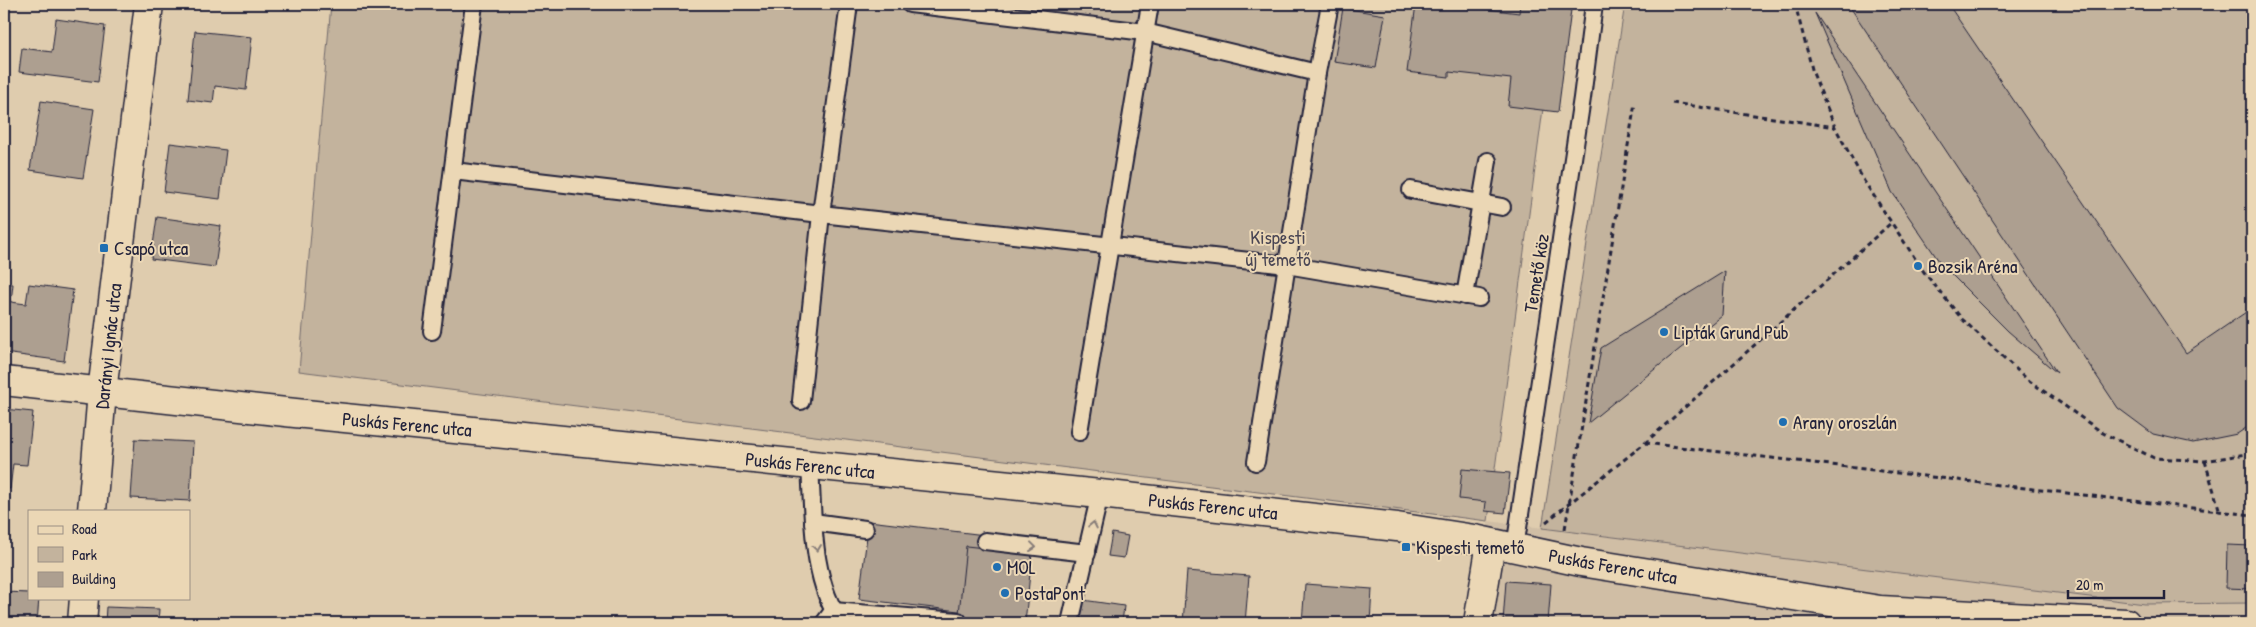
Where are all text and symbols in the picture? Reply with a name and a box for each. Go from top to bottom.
park label: Kispesti új temető [1245,224,1311,272]
street label: Temető köz [1517,232,1555,314]
place label: Csapó utca [114,235,189,261]
marker: Csapó utca [98,242,110,254]
place label: Bozsik Aréna [1928,253,2018,279]
marker: Bozsik Aréna [1912,260,1924,272]
street label: Darányi Ignác utca [88,281,128,410]
place label: Lipták Grund Pub [1674,319,1789,345]
marker: Lipták Grund Pub [1658,326,1670,338]
street label: Puskás Ferenc utca [341,405,473,443]
place label: Arany oroszlán [1793,409,1897,435]
marker: Arany oroszlán [1777,416,1789,428]
street label: Puskás Ferenc utca [744,445,877,485]
street label: Puskás Ferenc utca [1147,486,1280,526]
legend [28,510,190,600]
text: Road [72,518,97,539]
one-way arrow [1087,520,1098,529]
place label: Kispesti temető [1416,534,1525,560]
one-way arrow [1030,541,1038,552]
marker: Kispesti temető [1400,541,1412,553]
street label: Puskás Ferenc utca [1547,542,1680,590]
text: Park [72,544,97,565]
one-way arrow [811,545,822,553]
place label: MOL [1007,554,1036,580]
marker: MOL [991,561,1003,573]
scale bar [2068,567,2165,599]
text: Building [72,568,116,589]
text: 20 m [2076,574,2103,595]
place label: PostaPont [1015,580,1085,606]
marker: PostaPont [999,587,1011,599]

